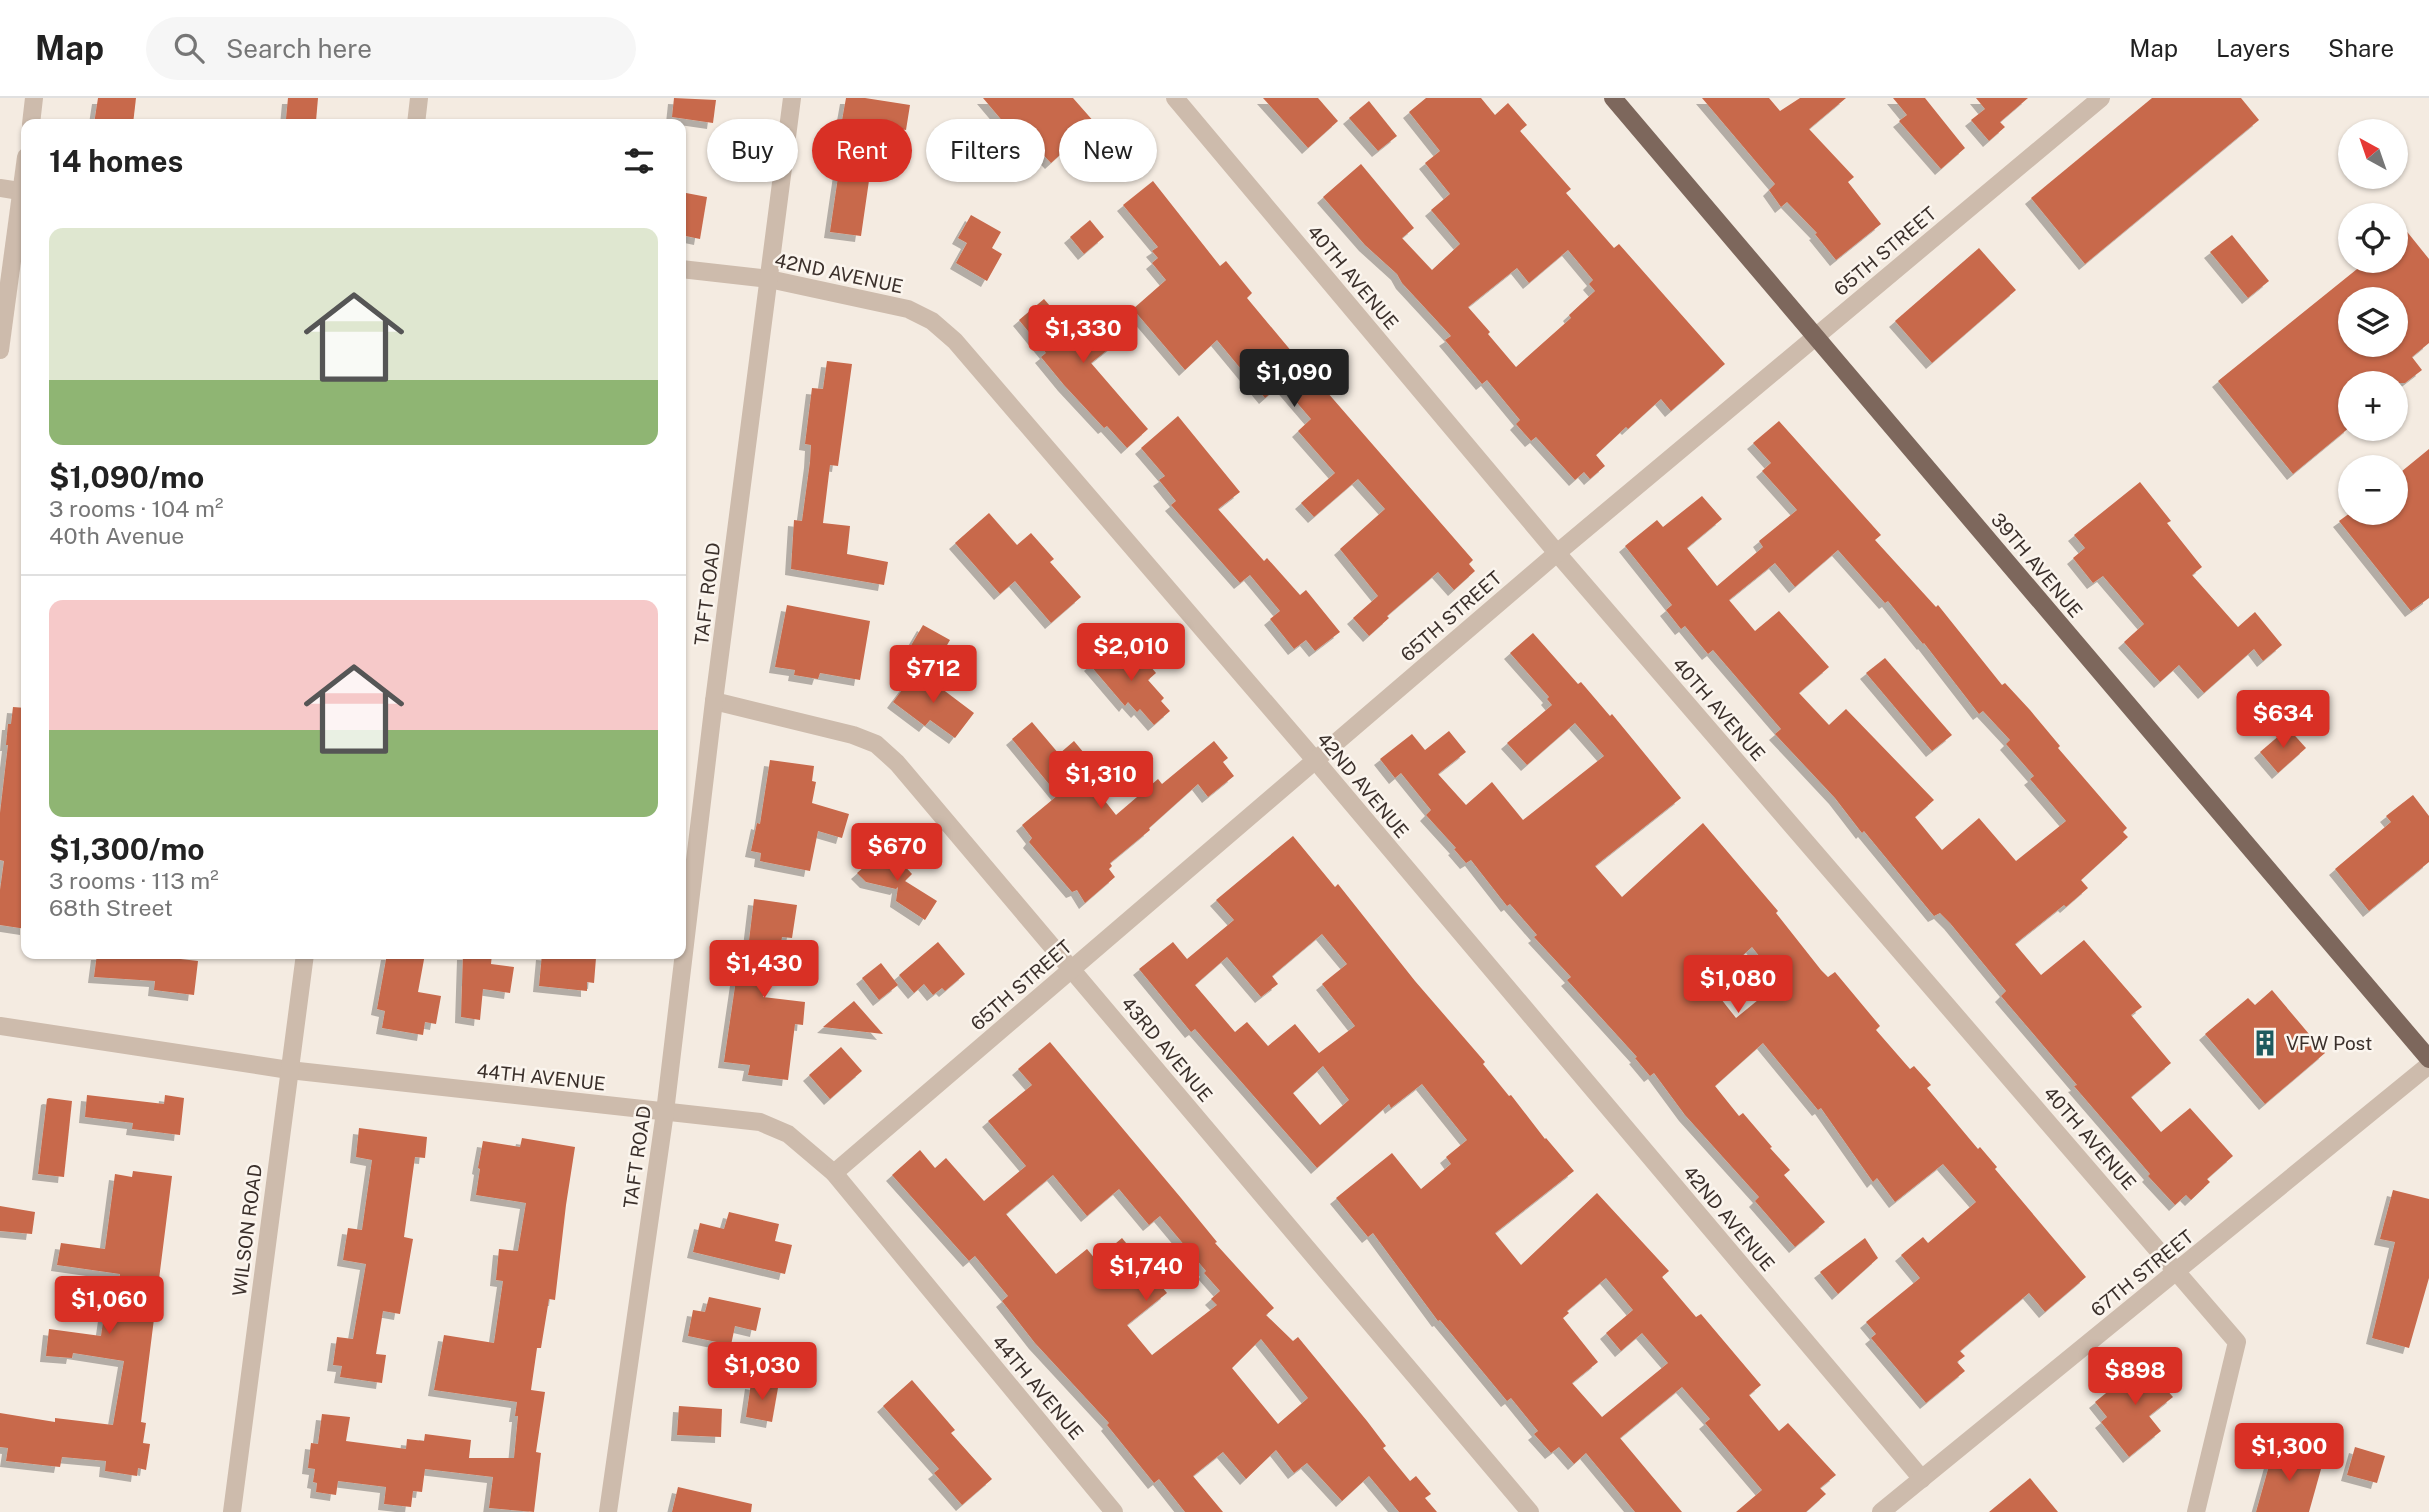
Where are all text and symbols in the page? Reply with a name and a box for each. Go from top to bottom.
search box [146,17,636,80]
text: Map [35,29,104,67]
icon: search [170,29,208,67]
text: Search here [226,33,372,64]
text: Map [2129,34,2178,62]
text: Layers [2216,34,2290,62]
text: Share [2328,34,2394,62]
chip: Buy [707,119,798,182]
chip: Rent [812,119,912,182]
chip: Filters [926,119,1045,182]
chip: New [1059,119,1157,182]
north arrow [2338,119,2408,189]
map controls [2338,119,2408,525]
icon: filters [620,142,658,180]
text: 14 homes [49,143,183,179]
street label: 65TH STREET [1830,202,1940,300]
button: locate [2338,203,2408,273]
street label: 40TH AVENUE [1303,220,1403,334]
street label: 42ND AVENUE [773,249,905,297]
icon: home [291,274,417,400]
button: layers [2338,287,2408,357]
pin: $1,330 [1026,306,1140,365]
text: $1,330 [1044,314,1122,341]
pin: $1,090 [1237,350,1351,409]
text: $1,090 [1256,358,1332,385]
button: + [2338,371,2408,441]
button: − [2338,455,2408,525]
text: $1,090/mo [49,459,204,495]
text: 3 rooms · 104 m² [49,495,223,522]
street label: 39TH AVENUE [1987,508,2087,622]
text: 40th Avenue [49,522,184,549]
street label: TAFT ROAD [690,541,724,647]
street label: 65TH STREET [1396,566,1506,666]
pin: $2,010 [1074,624,1188,683]
text: $2,010 [1093,632,1169,659]
icon: home [291,646,417,772]
pin: $712 [892,646,974,705]
street label: 40TH AVENUE [1668,653,1770,765]
text: $712 [906,654,960,681]
pin: $634 [2242,690,2324,750]
text: $634 [2252,699,2314,726]
street label: 42ND AVENUE [1313,728,1413,842]
pin: $1,310 [1044,752,1158,811]
text: $1,310 [1065,760,1137,787]
pin: $670 [856,824,938,883]
text: $1,300/mo [49,831,205,867]
text: $670 [867,832,927,859]
text: 3 rooms · 113 m² [49,867,219,894]
text: 68th Street [49,894,173,921]
street label: 65TH STREET [966,935,1076,1035]
pin: $1,430 [707,940,821,1000]
text: $1,430 [726,949,802,976]
pin: $1,080 [1681,956,1795,1015]
text: $1,080 [1700,964,1776,991]
street label: 43RD AVENUE [1117,992,1217,1106]
building icon: VFW Post [2250,1028,2280,1058]
place label: VFW Post [2286,1032,2372,1054]
street label: 44TH AVENUE [476,1059,606,1095]
street label: 40TH AVENUE [2039,1082,2141,1194]
street label: TAFT ROAD [619,1104,655,1210]
street label: 42ND AVENUE [1679,1161,1779,1275]
street label: WILSON ROAD [228,1163,266,1297]
street label: 67TH STREET [2086,1225,2198,1321]
pin: $1,740 [1089,1244,1203,1303]
text: $1,740 [1109,1252,1183,1279]
pin: $1,060 [52,1276,166,1336]
text: $1,060 [71,1285,147,1312]
street label: 44TH AVENUE [988,1330,1088,1444]
pin: $1,030 [705,1342,819,1402]
pin: $898 [2094,1348,2176,1407]
text: $1,030 [724,1351,800,1378]
text: $898 [2104,1356,2166,1383]
pin: $1,300 [2232,1424,2346,1483]
text: $1,300 [2251,1432,2327,1459]

